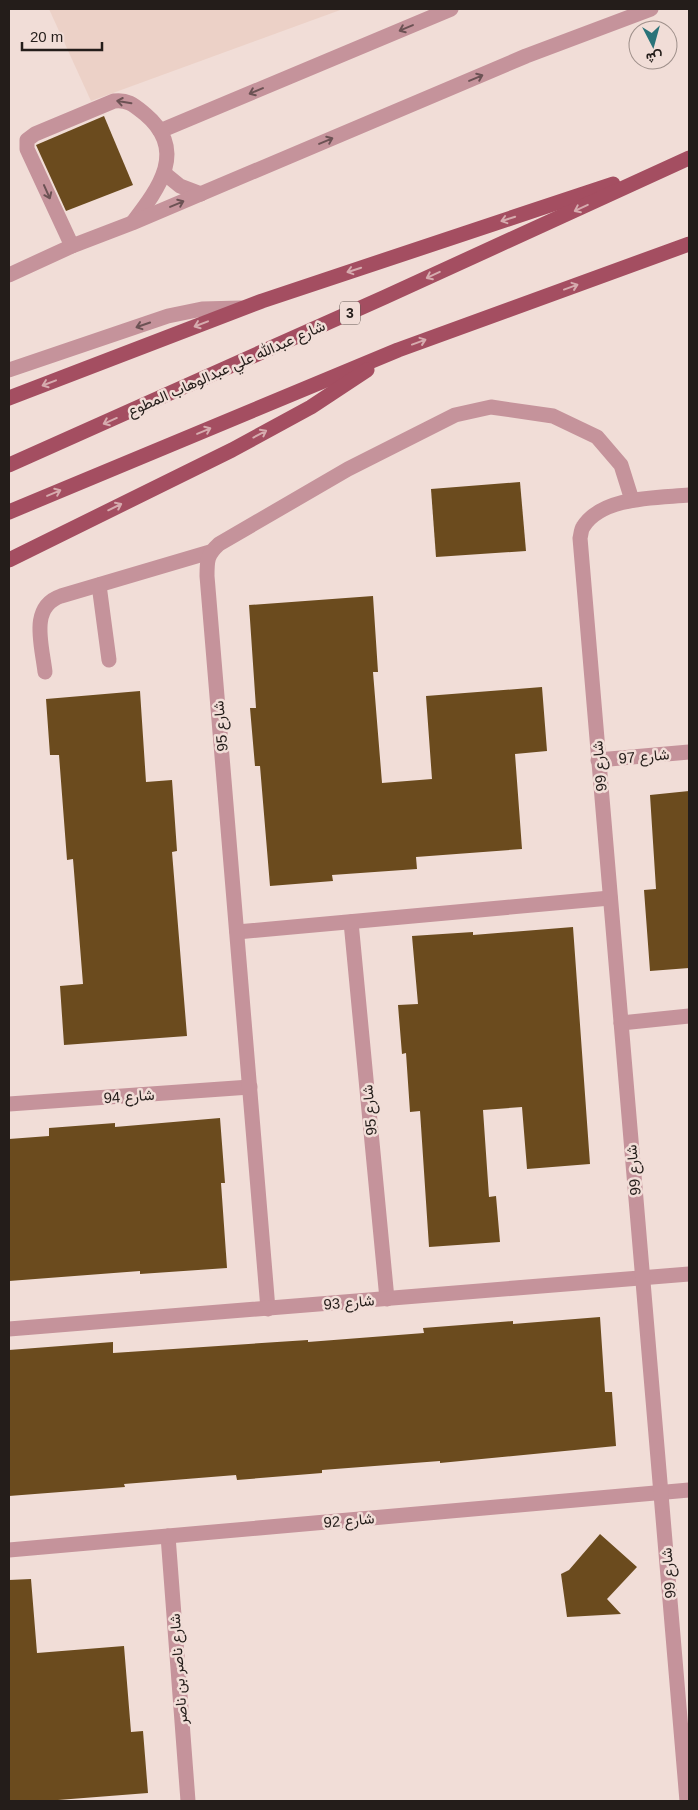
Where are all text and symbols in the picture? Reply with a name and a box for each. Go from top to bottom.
scale bar [22,20,102,52]
north arrow [628,20,678,70]
one-way arrow [399,23,414,33]
text: 20 m [30,28,63,45]
text: ش [645,48,664,67]
one-way arrow [468,72,483,82]
one-way arrow [249,86,264,96]
one-way arrow [116,97,132,107]
one-way arrow [318,135,333,145]
one-way arrow [43,184,53,199]
one-way arrow [169,199,184,208]
one-way arrow [574,203,589,213]
one-way arrow [501,215,517,224]
one-way arrow [347,266,363,275]
one-way arrow [426,271,441,280]
one-way arrow [563,282,579,291]
road number: 3 [340,302,360,324]
street label: شارع عبدالله علي عبدالوهاب المطوع [125,317,330,424]
one-way arrow [136,320,152,330]
one-way arrow [194,320,209,329]
one-way arrow [410,337,426,346]
one-way arrow [42,379,57,388]
one-way arrow [103,416,118,426]
one-way arrow [196,425,211,435]
one-way arrow [253,429,268,439]
one-way arrow [46,488,61,498]
one-way arrow [108,502,123,512]
street label: شارع 95 [209,699,234,752]
street label: شارع 99 [588,739,613,792]
street label: شارع 97 [618,745,671,770]
street label: شارع 95 [358,1083,383,1136]
street label: شارع 94 [103,1086,155,1109]
street label: شارع 99 [622,1143,647,1196]
street label: شارع 93 [323,1291,376,1316]
street label: شارع 92 [323,1509,376,1534]
street label: شارع 99 [657,1546,682,1599]
street label: شارع ناصر بن ناصر [166,1613,193,1726]

